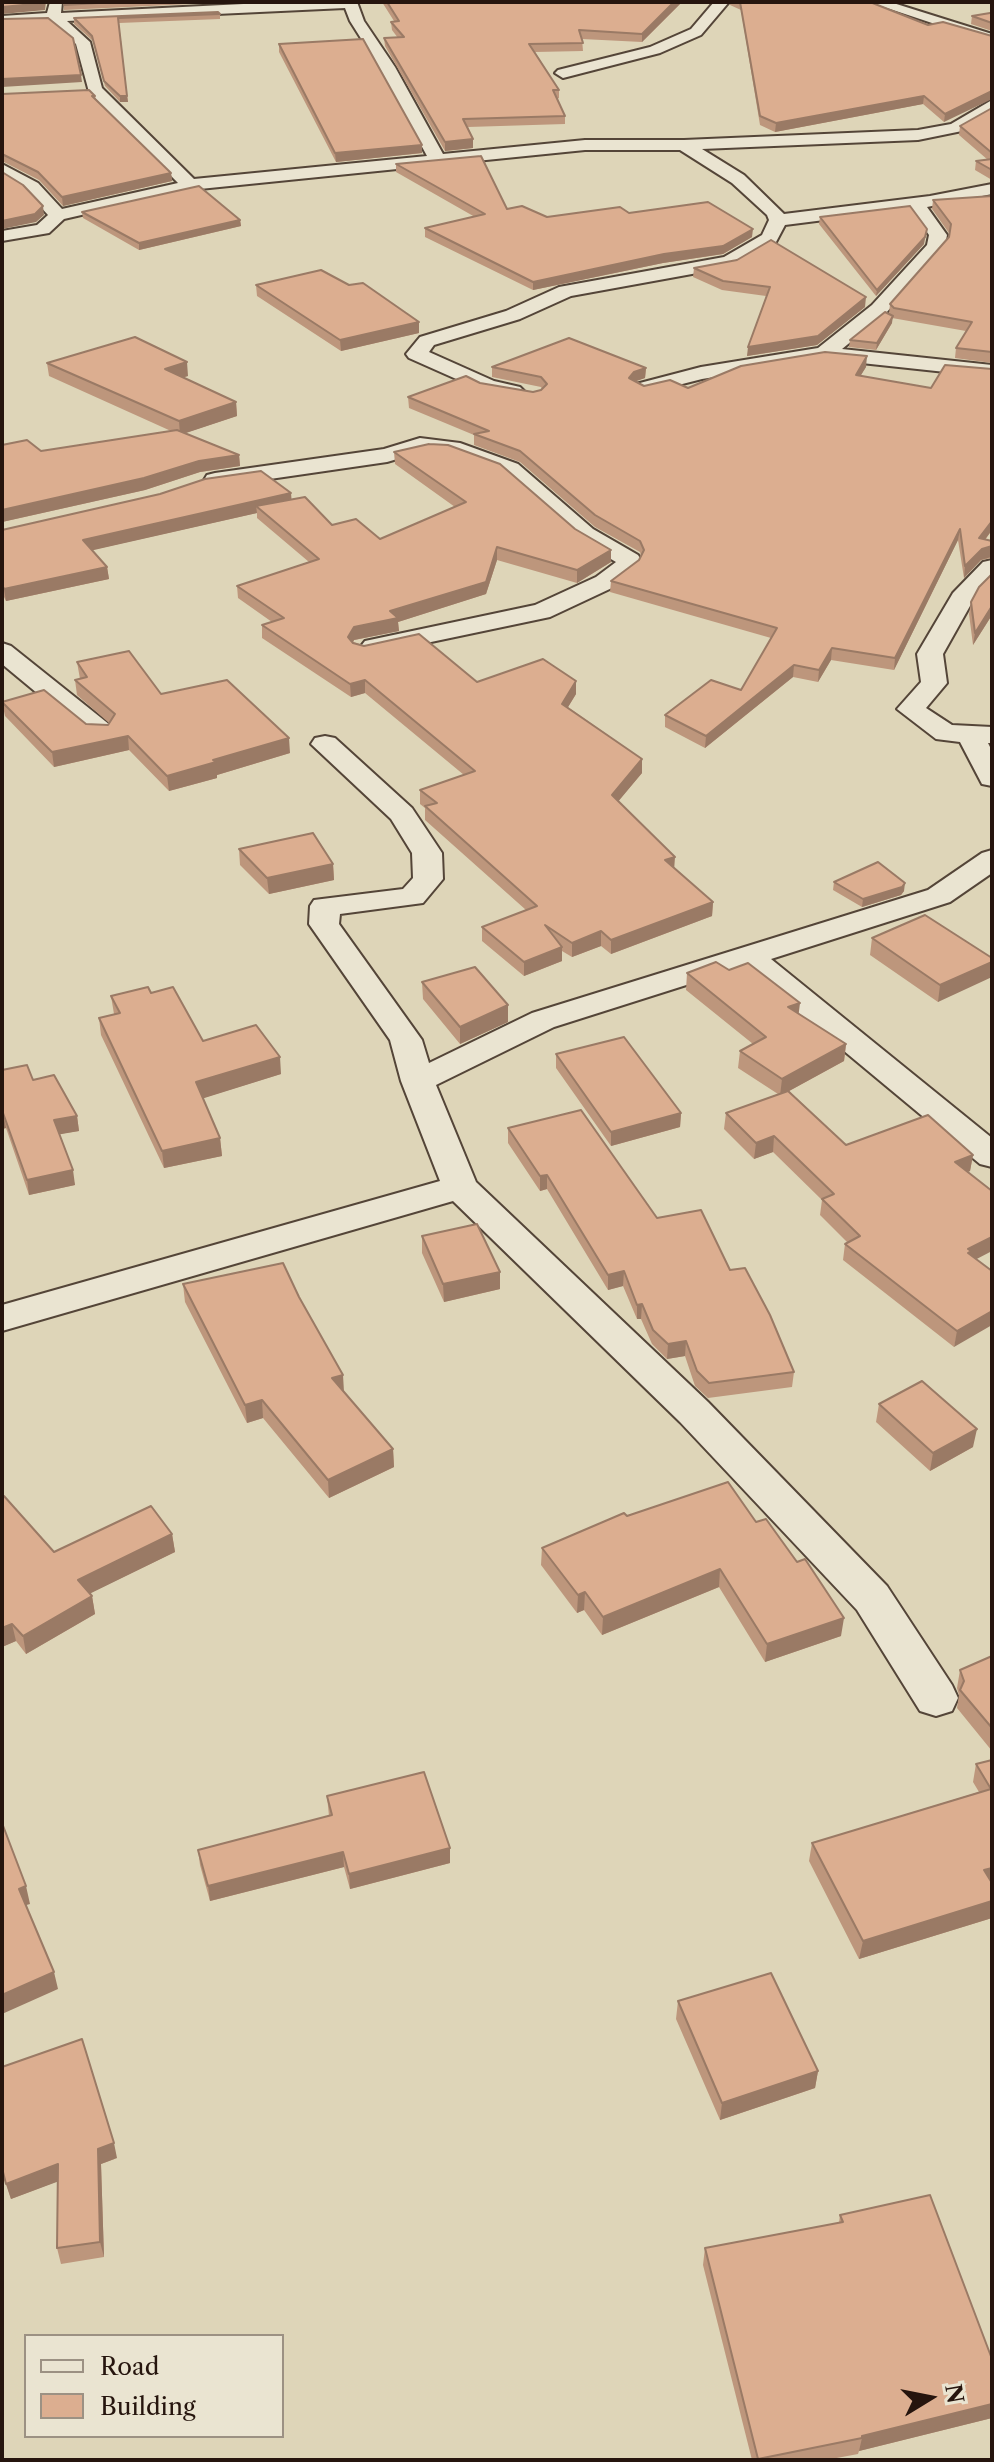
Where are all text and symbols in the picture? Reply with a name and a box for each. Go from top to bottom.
legend [24,2334,284,2438]
text: Road [100,2352,159,2381]
north arrow [890,2358,970,2438]
text: N [939,2382,969,2406]
text: Building [100,2392,196,2421]

